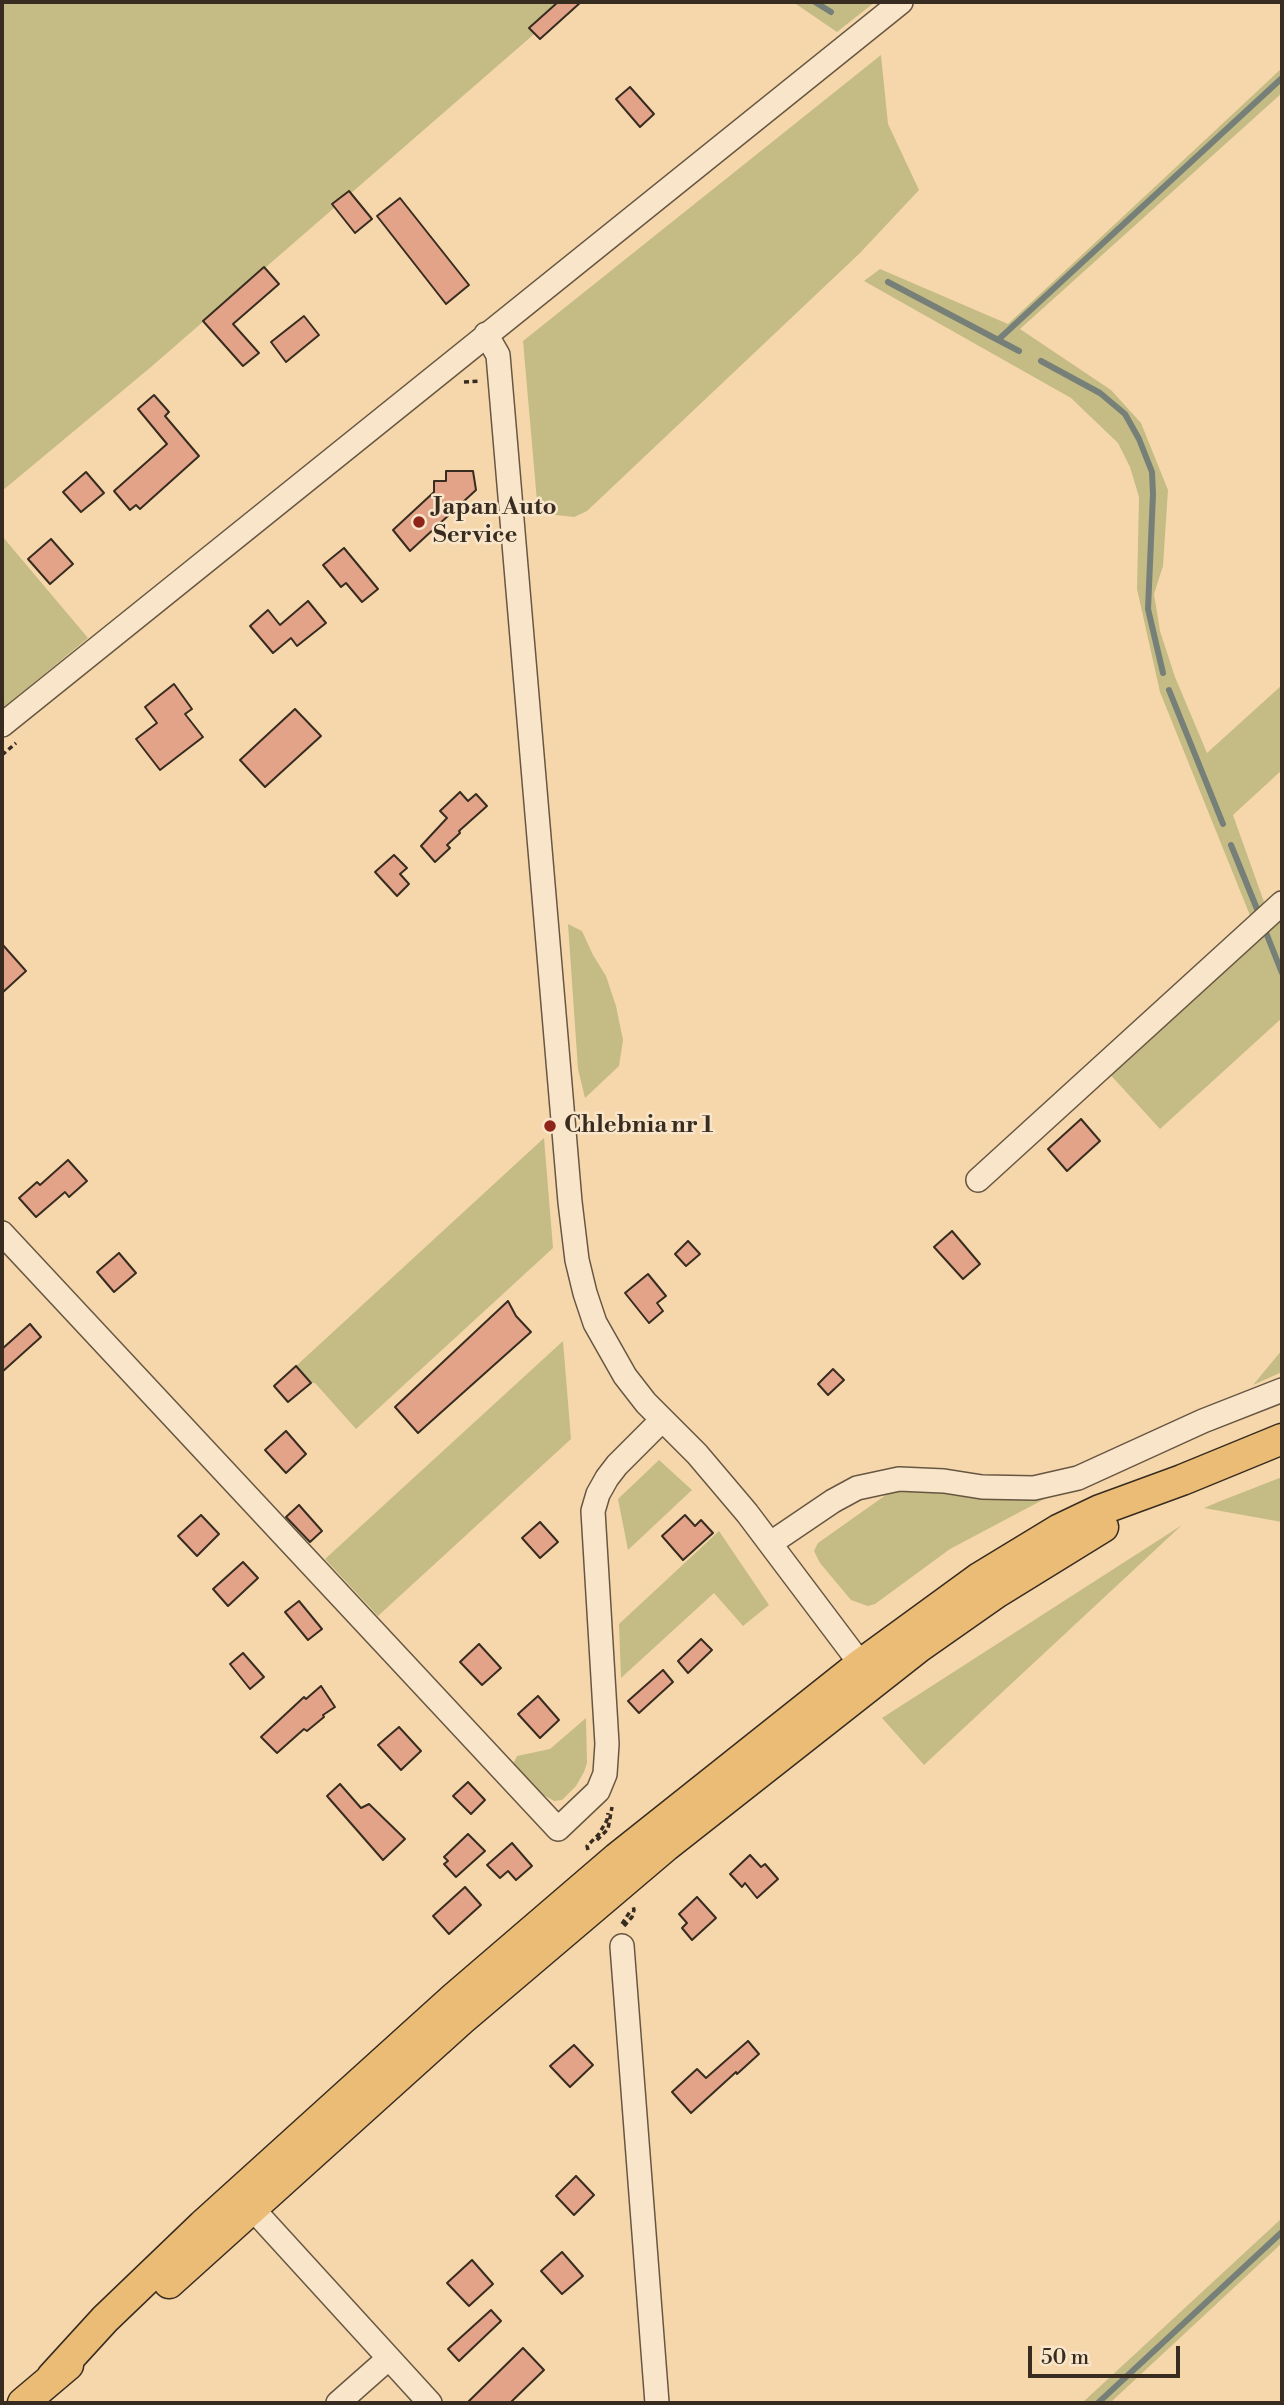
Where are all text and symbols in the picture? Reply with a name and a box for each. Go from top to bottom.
place label: Japan Auto Service [433,494,557,550]
marker: Japan Auto Service [411,514,427,530]
place label: Chlebnia nr 1 [564,1112,713,1140]
marker: Chlebnia nr 1 [542,1118,558,1134]
scale bar [1032,2332,1184,2376]
text: 50 m [1041,2345,1089,2371]

